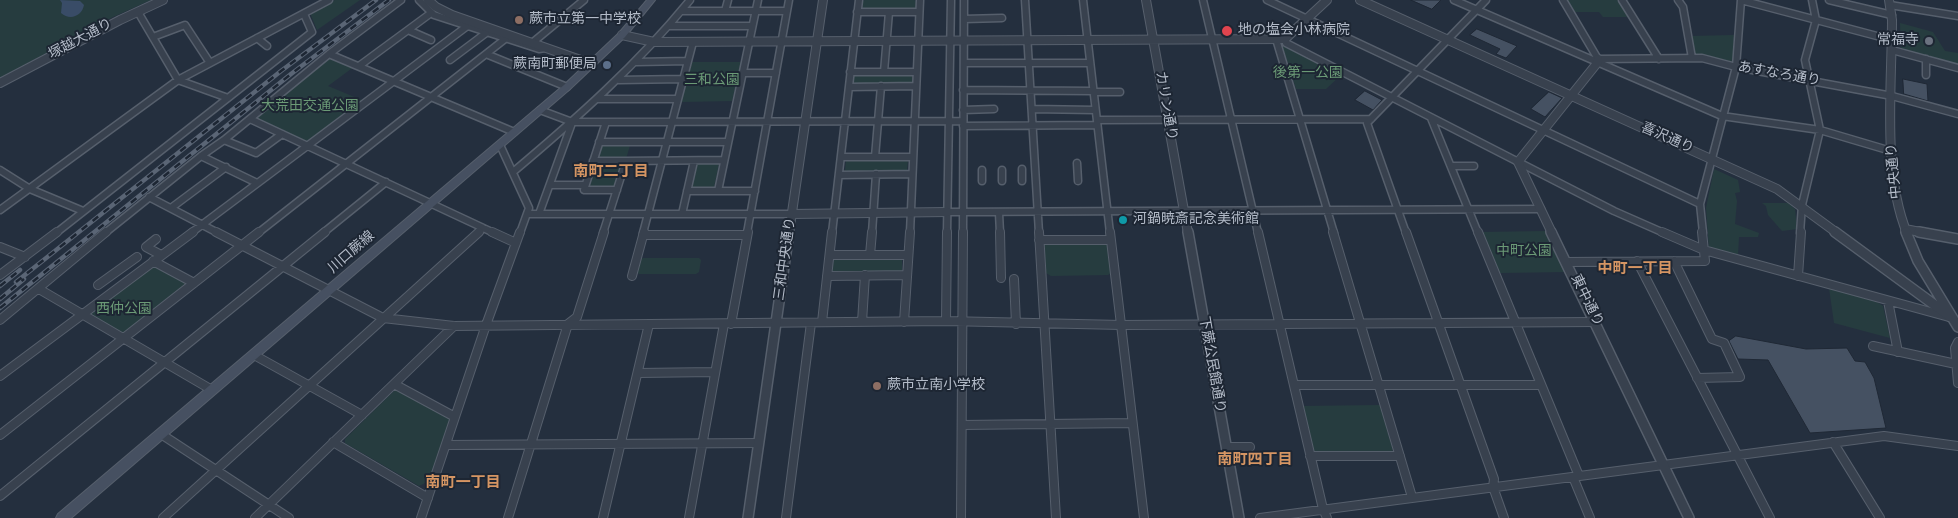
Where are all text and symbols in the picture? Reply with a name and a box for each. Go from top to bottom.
place label: 蕨市立第一中学校 [529,12,641,28]
marker: 蕨市立第一中学校 [513,14,525,26]
street label: 塚越大通り [46,16,116,64]
place label: 地の塩会小林病院 [1238,23,1350,39]
marker: 地の塩会小林病院 [1220,24,1234,38]
place label: 常福寺 [1877,33,1919,49]
marker: 常福寺 [1923,35,1935,47]
place label: 蕨南町郵便局 [513,57,597,73]
marker: 蕨南町郵便局 [601,59,613,71]
street label: あすなろ通り [1736,59,1822,91]
park label: 後第一公園 [1273,66,1343,82]
street label: カリン通り [1151,70,1179,142]
park label: 三和公園 [684,73,740,89]
park label: 大荒田交通公園 [261,99,359,115]
street label: 喜沢通り [1638,120,1696,158]
street label: 中央通り [1884,142,1906,200]
district label: 南町二丁目 [574,164,648,182]
place label: 河鍋暁斎記念美術館 [1133,212,1259,228]
marker: 河鍋暁斎記念美術館 [1117,214,1129,226]
street label: 三和中央通り [772,216,800,302]
street label: 川口蕨線 [325,228,379,278]
park label: 中町公園 [1496,244,1552,260]
district label: 中町一丁目 [1598,261,1672,279]
street label: 東中通り [1566,272,1606,330]
park label: 西仲公園 [96,302,152,318]
street label: 下蕨公民館通り [1194,315,1228,415]
place label: 蕨市立南小学校 [887,378,985,394]
marker: 蕨市立南小学校 [871,380,883,392]
district label: 南町四丁目 [1218,452,1292,470]
district label: 南町一丁目 [426,475,500,493]

